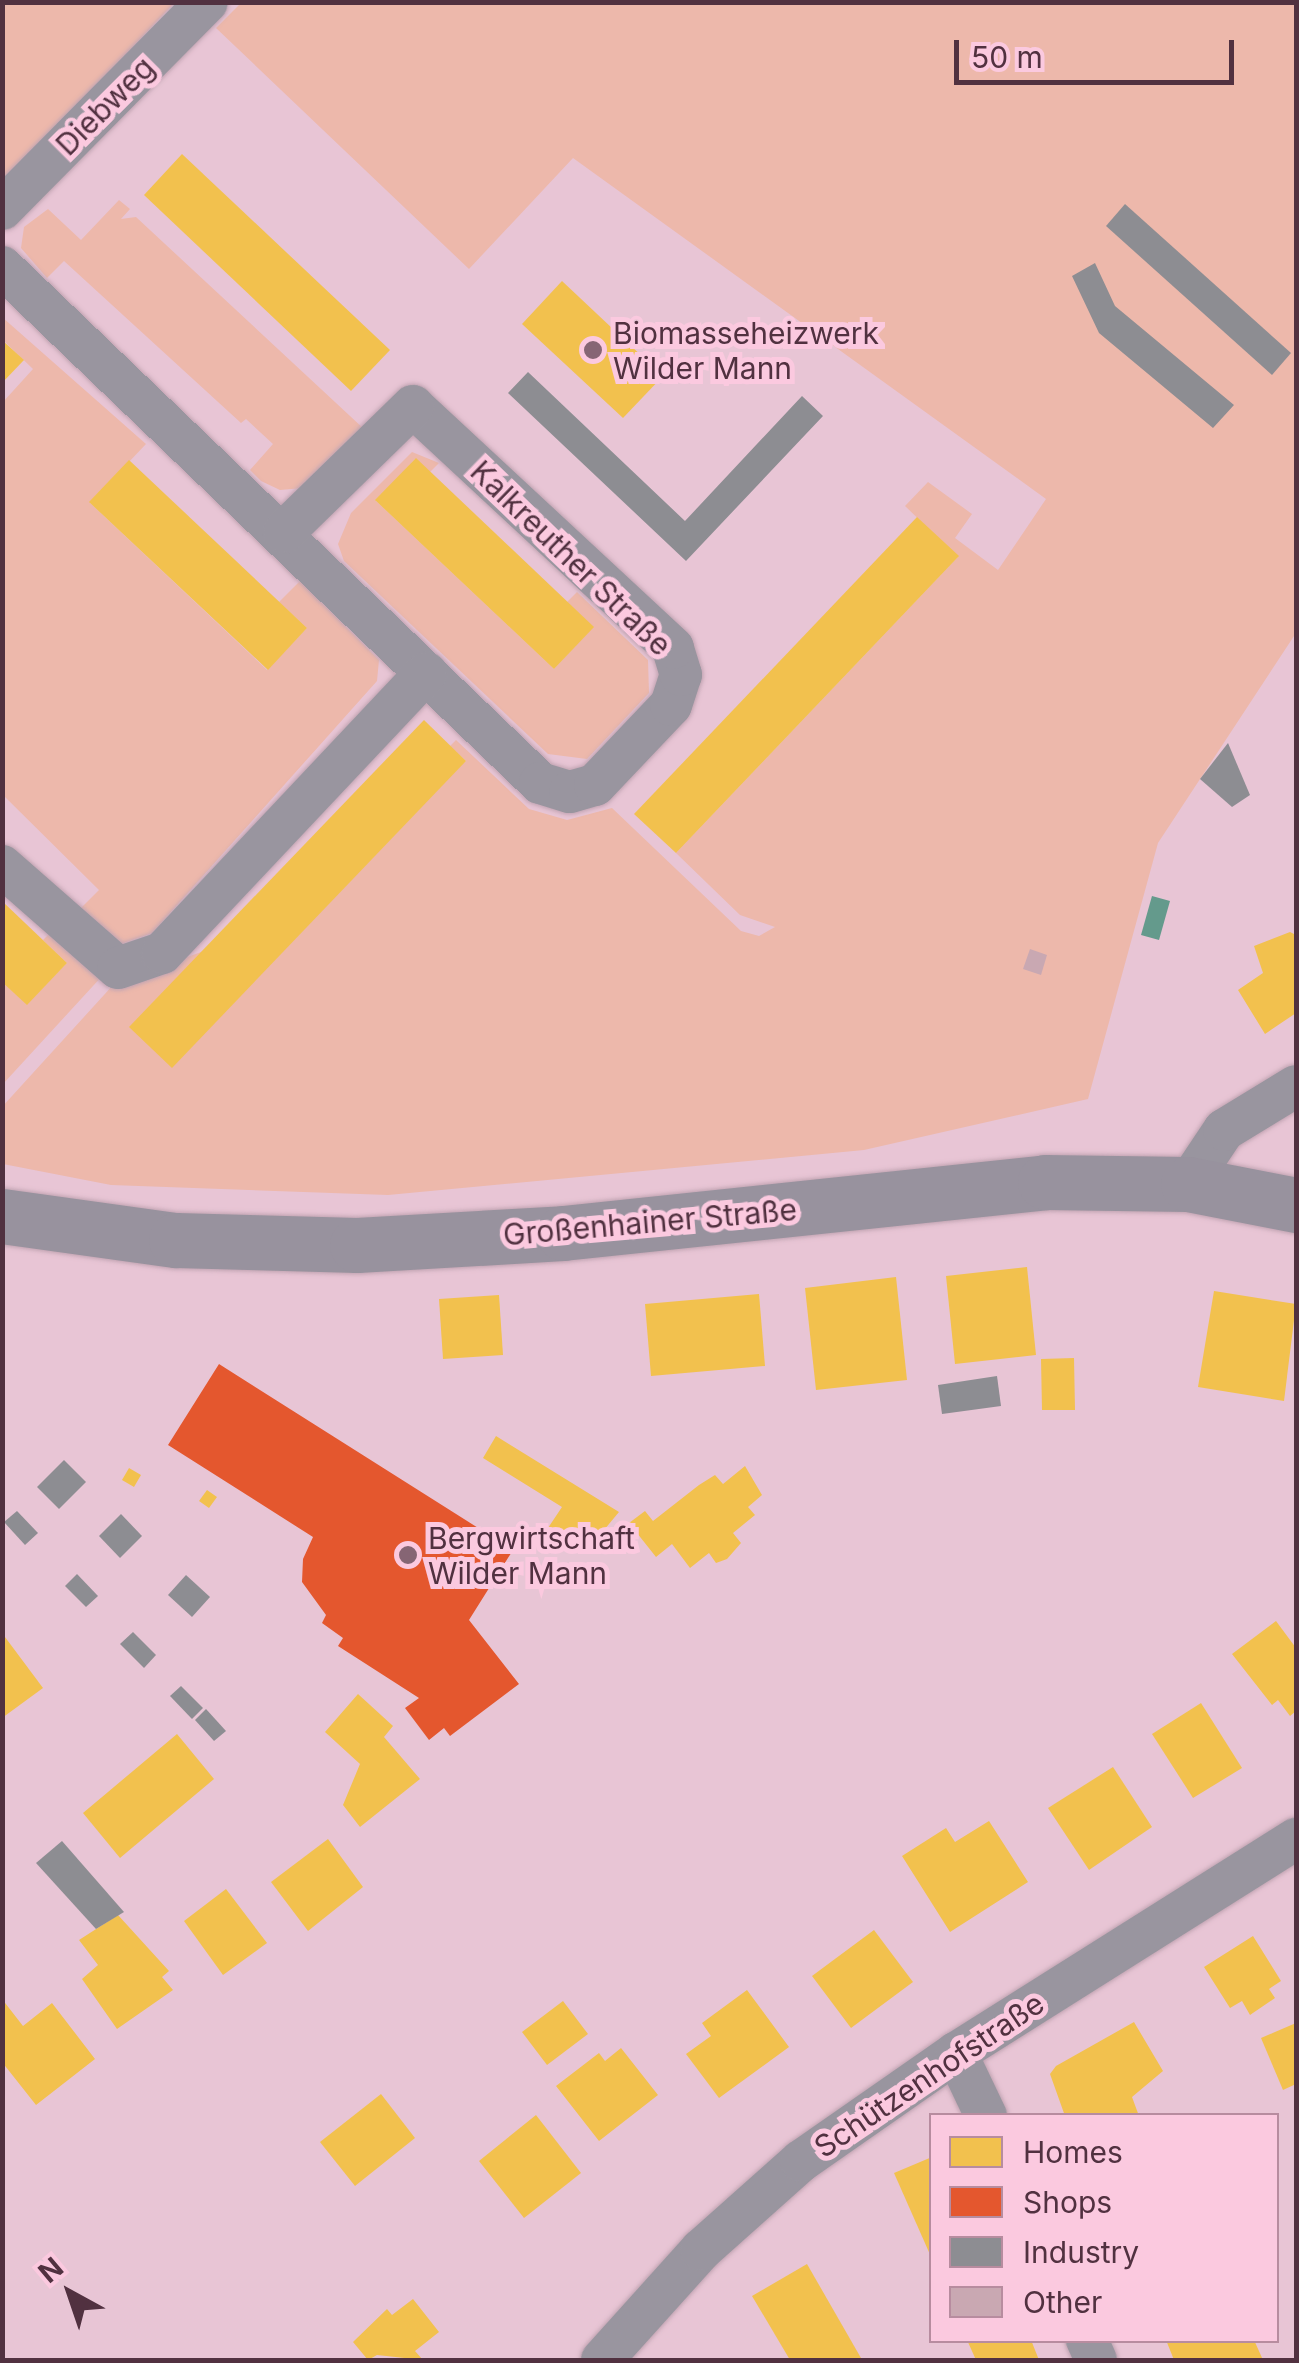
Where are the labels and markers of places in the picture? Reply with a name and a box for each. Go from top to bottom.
place label: Biomasseheizwerk Wilder Mann [613,315,879,386]
marker: Biomasseheizwerk Wilder Mann [582,339,604,361]
place label: Bergwirtschaft Wilder Mann [428,1520,635,1590]
marker: Bergwirtschaft Wilder Mann [397,1544,419,1566]

